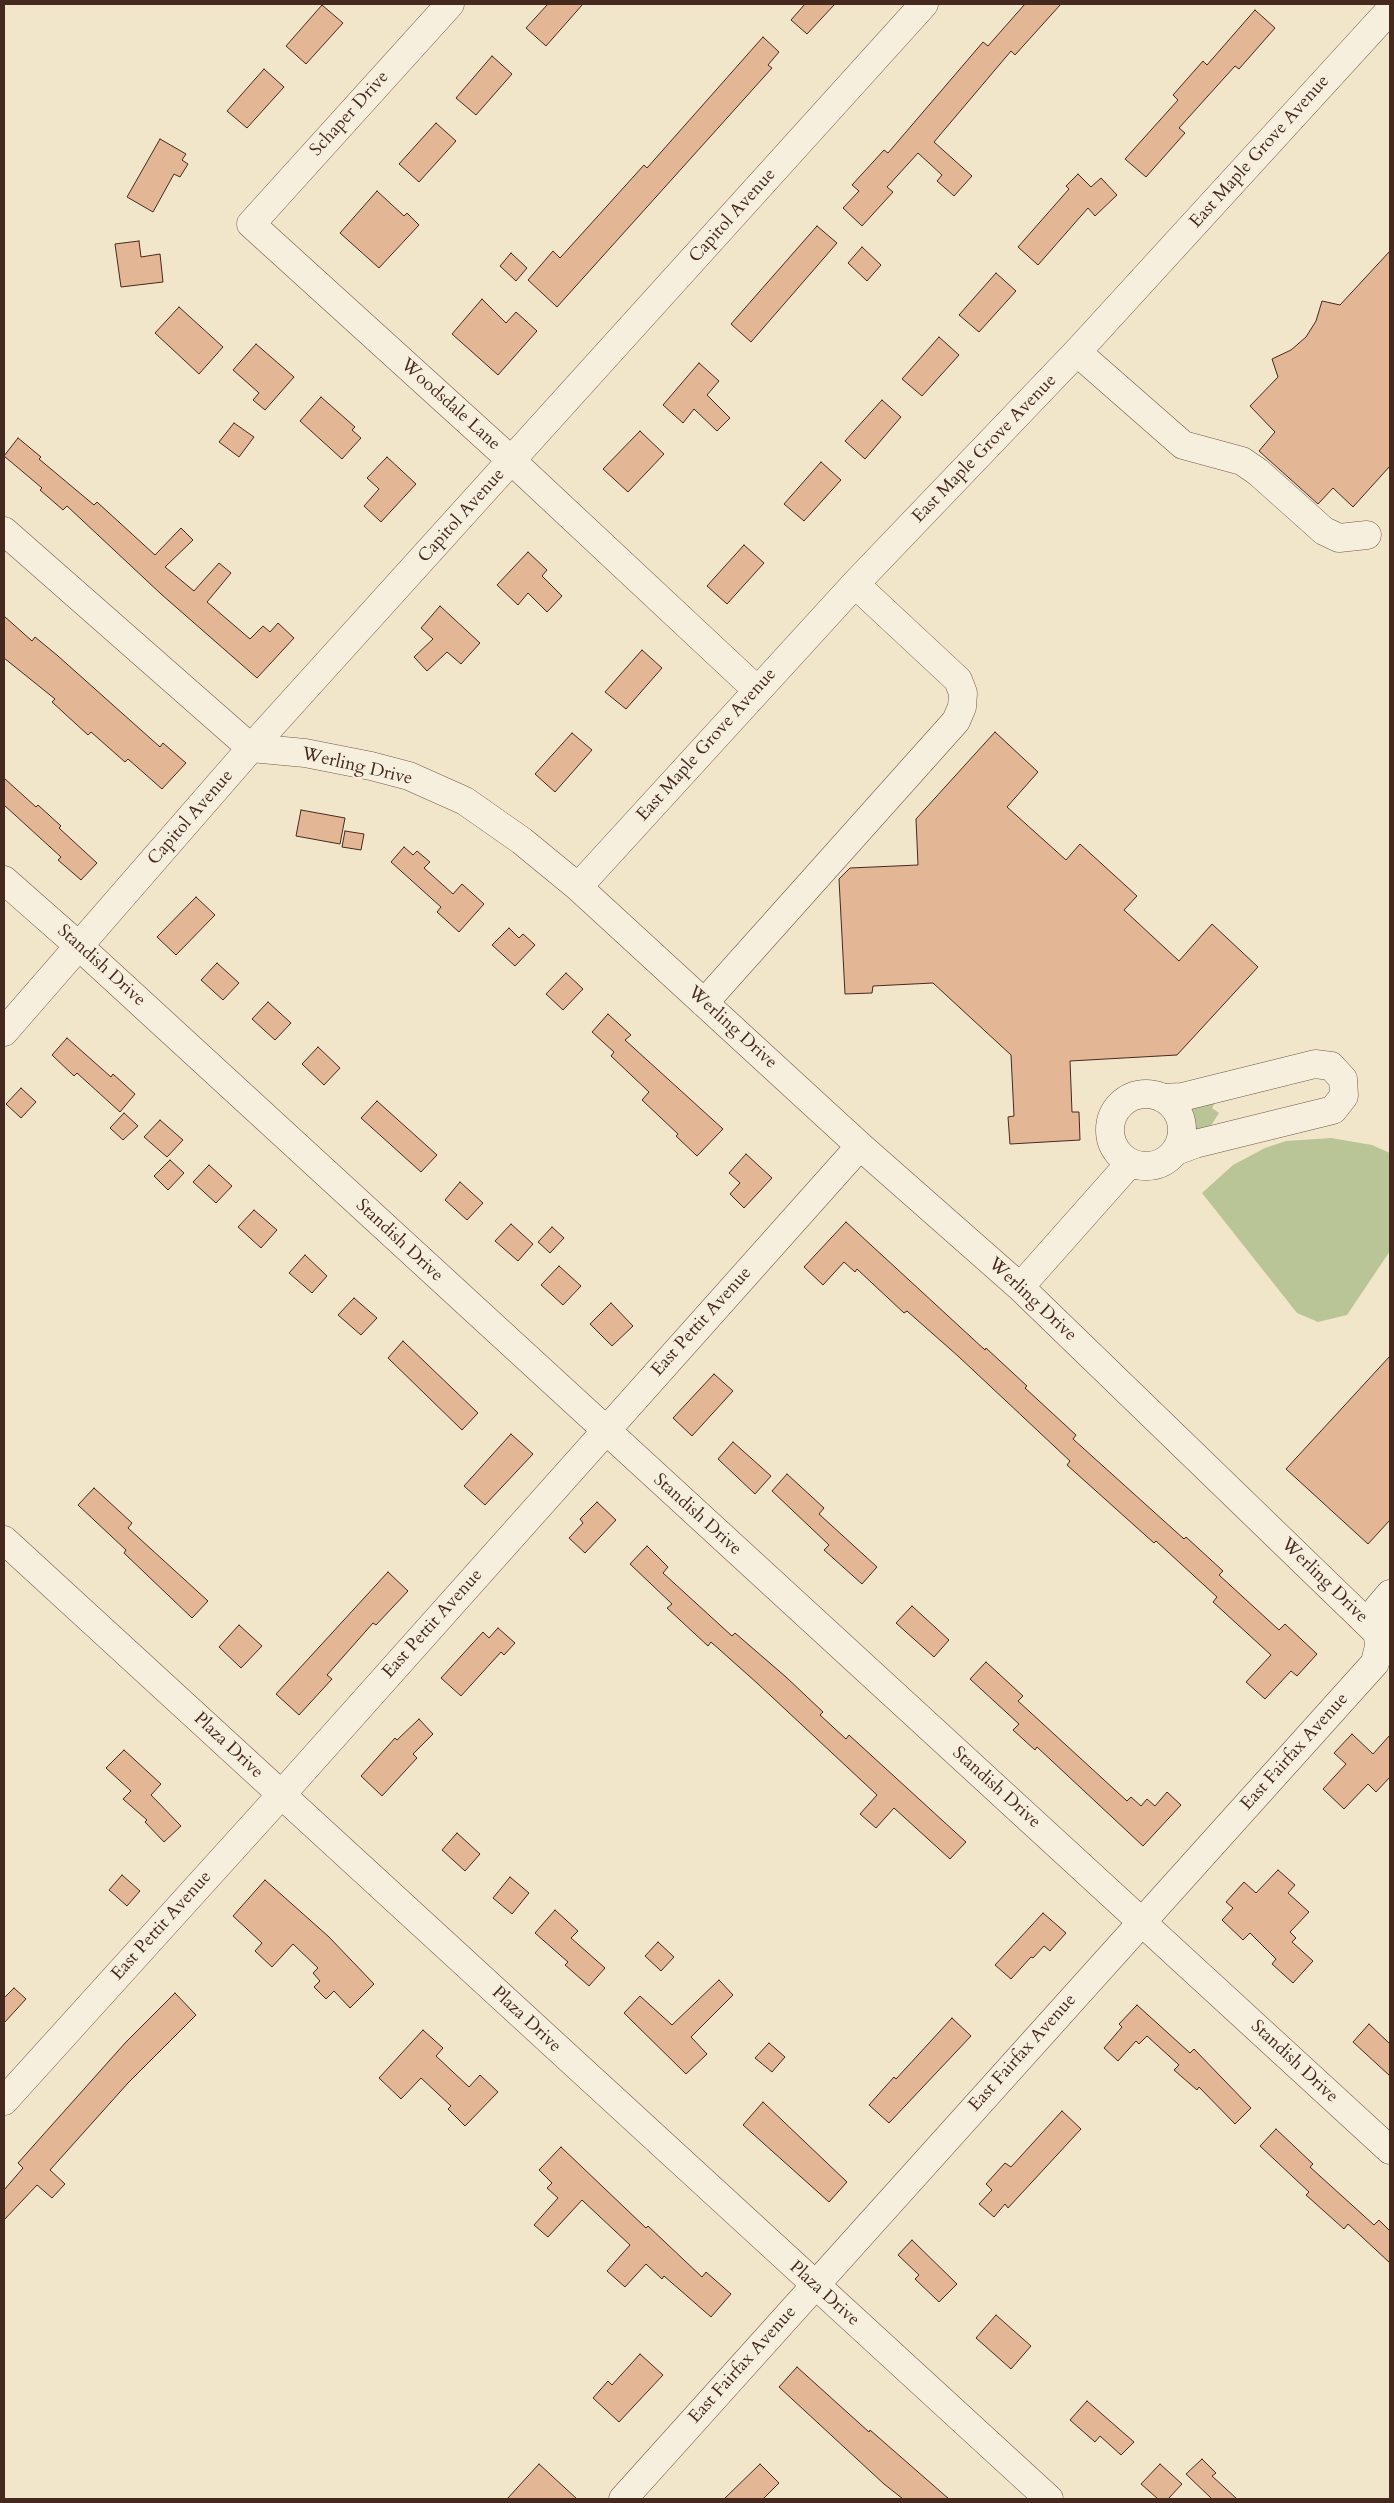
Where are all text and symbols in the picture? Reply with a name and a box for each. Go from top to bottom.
street label: Schaper Drive [306,67,394,161]
street label: East Maple Grove Avenue [1186,71,1334,233]
street label: Capitol Avenue [685,164,781,268]
street label: Woodsdale Lane [396,354,504,456]
street label: East Maple Grove Avenue [908,370,1062,528]
street label: Capitol Avenue [414,464,510,568]
street label: East Maple Grove Avenue [633,664,781,826]
street label: Werling Drive [300,744,414,790]
street label: Capitol Avenue [144,766,238,870]
street label: Standish Drive [52,921,150,1011]
street label: Werling Drive [683,982,781,1074]
street label: Standish Drive [351,1195,447,1287]
street label: Werling Drive [983,1254,1081,1346]
street label: East Pettit Avenue [647,1263,757,1381]
street label: Standish Drive [648,1470,746,1560]
street label: Werling Drive [1276,1534,1372,1628]
street label: East Pettit Avenue [378,1565,488,1683]
street label: East Fairfax Avenue [1237,1689,1353,1815]
street label: Plaza Drive [189,1708,267,1784]
street label: Standish Drive [947,1743,1045,1833]
street label: East Pettit Avenue [107,1867,217,1985]
street label: Plaza Drive [487,1982,565,2058]
street label: East Fairfax Avenue [965,1990,1081,2116]
street label: Standish Drive [1246,2016,1342,2108]
street label: Plaza Drive [784,2257,864,2331]
street label: East Fairfax Avenue [685,2302,801,2428]

